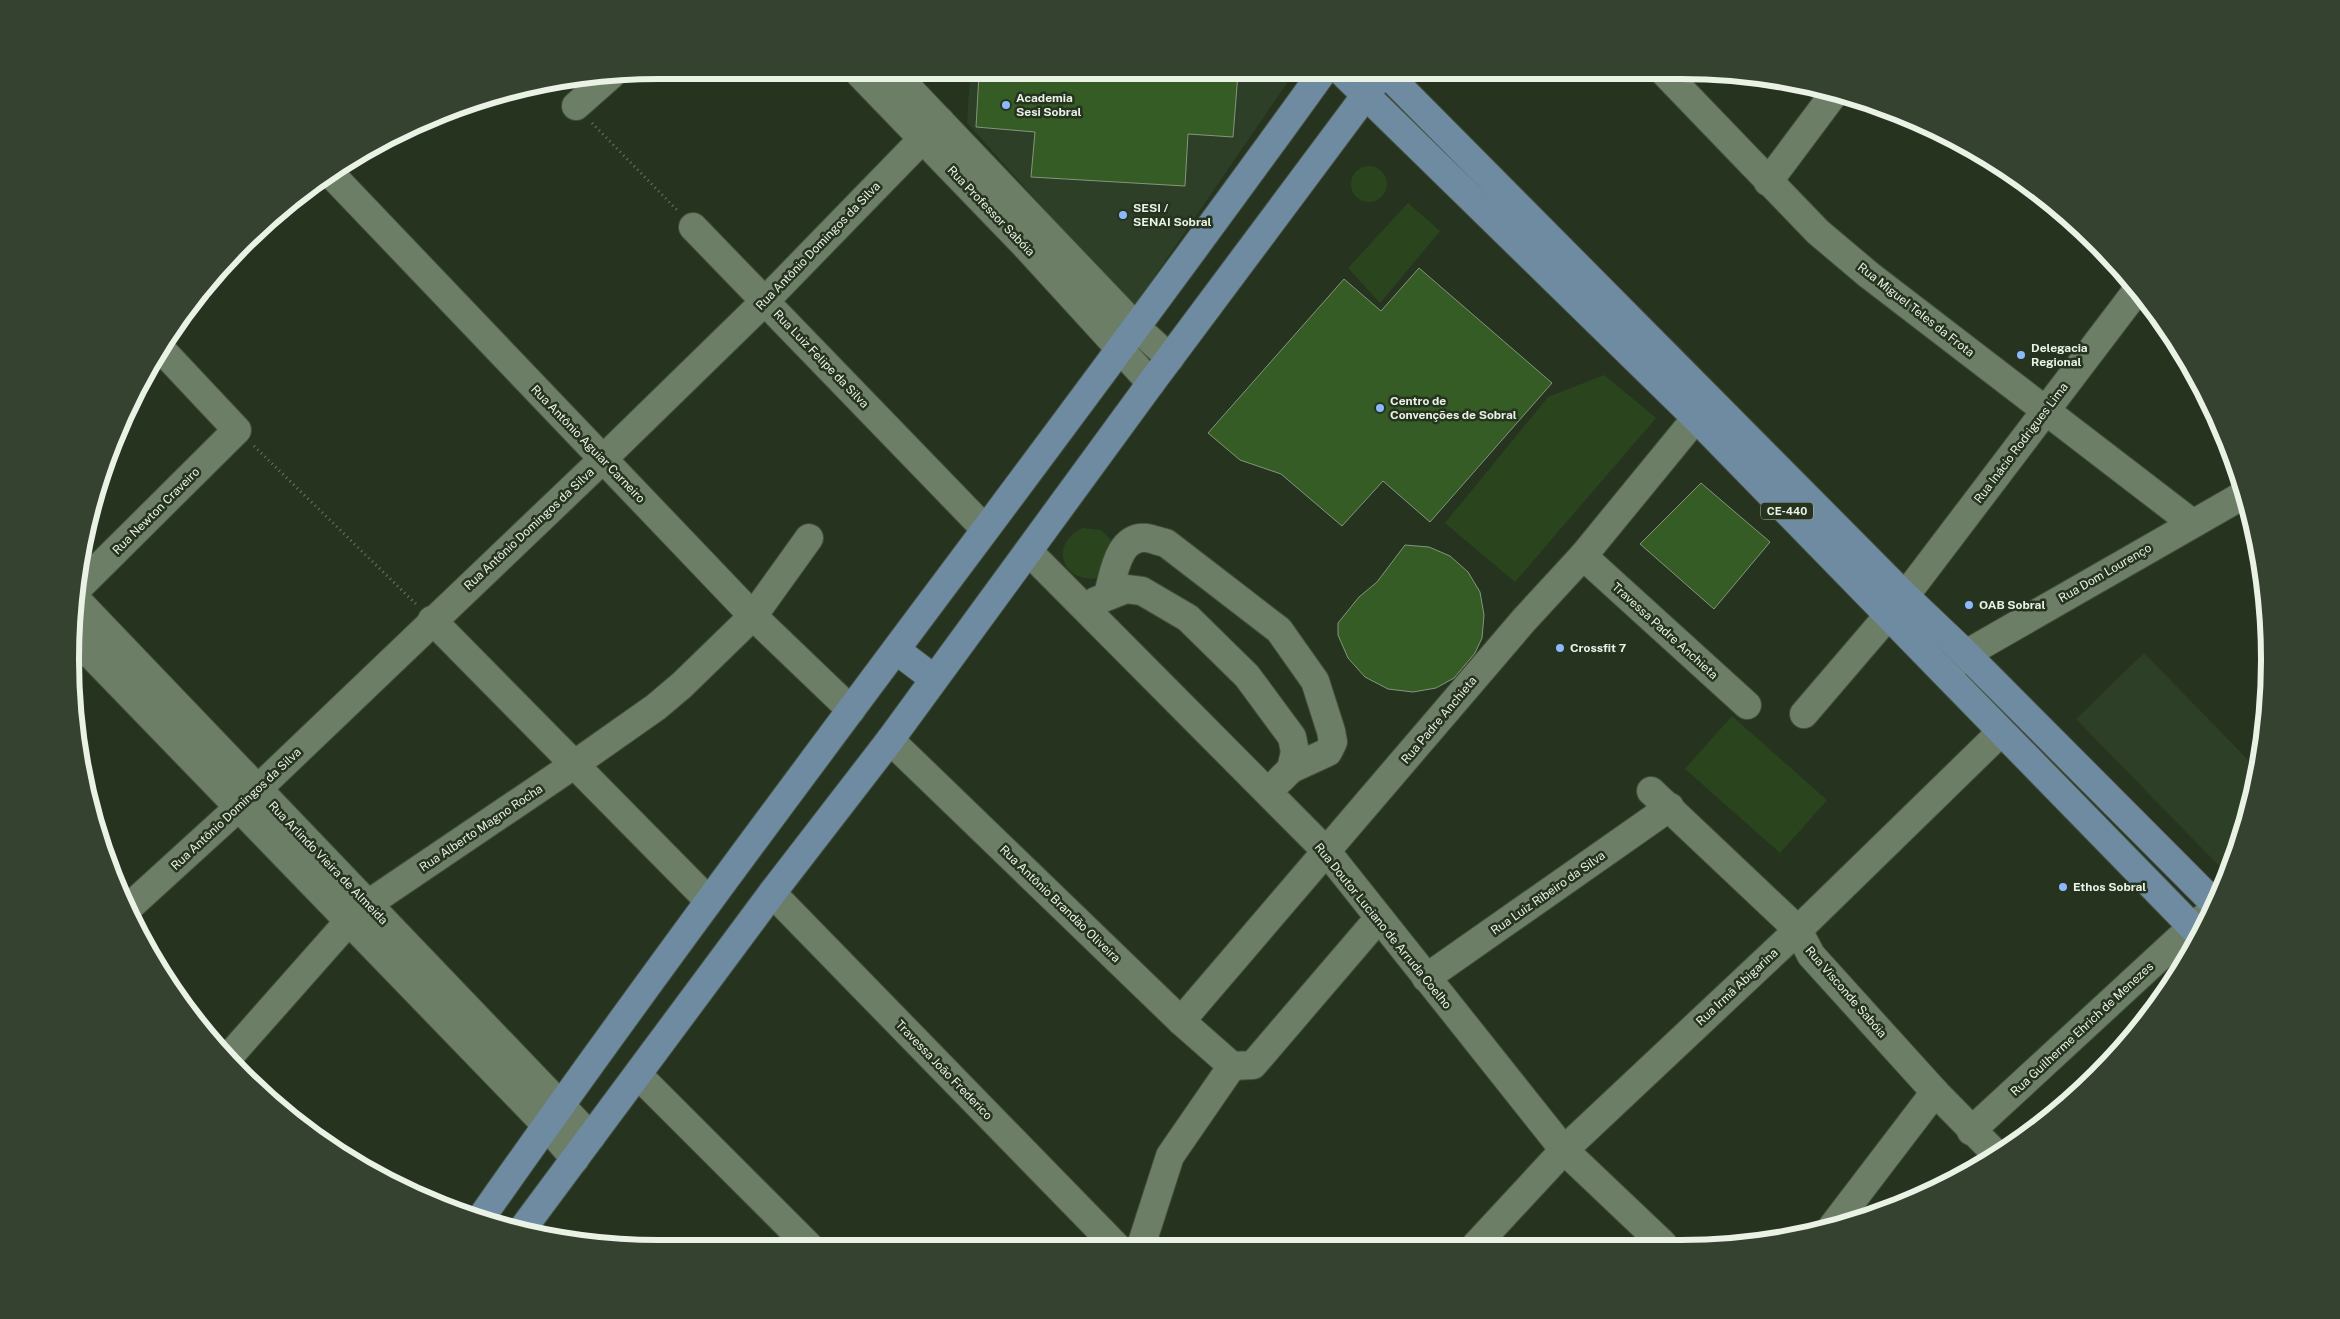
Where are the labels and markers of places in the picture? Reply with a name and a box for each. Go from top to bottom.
place label: Academia Sesi Sobral [1016,91,1081,119]
marker: Academia Sesi Sobral [1000,99,1012,111]
place label: SESI / SENAI Sobral [1133,201,1211,229]
marker: SESI / SENAI Sobral [1117,209,1129,221]
place label: Delegacia Regional [2031,341,2088,369]
marker: Delegacia Regional [2015,349,2027,361]
place label: Centro de Convenções de Sobral [1390,394,1517,422]
marker: Centro de Convenções de Sobral [1374,402,1386,414]
place label: OAB Sobral [1979,598,2045,612]
marker: OAB Sobral [1963,599,1975,611]
place label: Crossfit 7 [1570,641,1626,655]
marker: Crossfit 7 [1554,642,1566,654]
place label: Ethos Sobral [2073,880,2146,894]
marker: Ethos Sobral [2057,881,2069,893]

